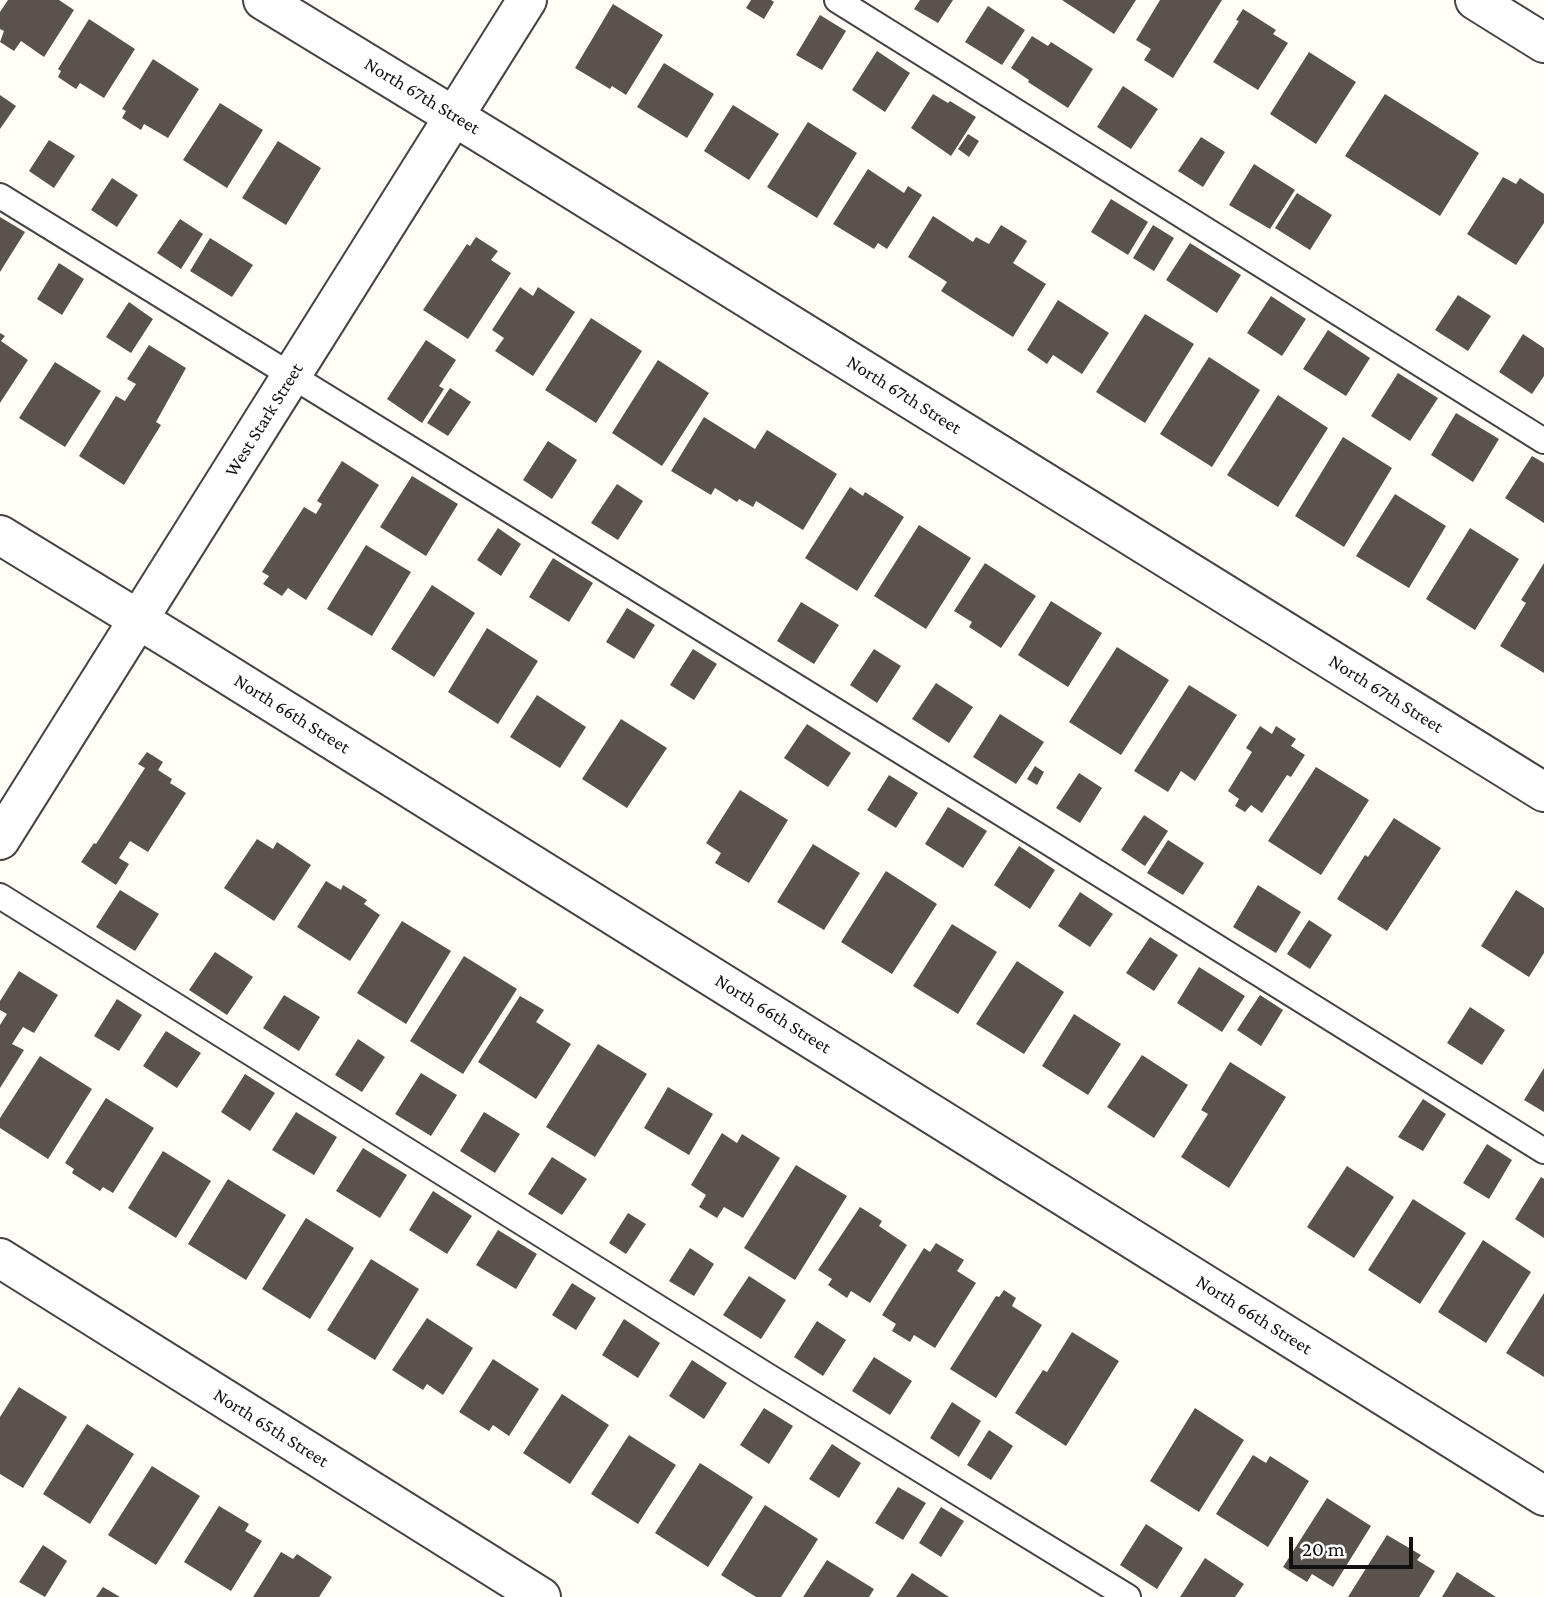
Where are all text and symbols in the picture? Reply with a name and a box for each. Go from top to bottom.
street label: North 67th Street [360,53,484,139]
street label: North 67th Street [843,351,965,439]
street label: West Stark Street [220,359,308,481]
street label: North 67th Street [1325,650,1447,738]
street label: North 66th Street [230,669,354,759]
street label: North 66th Street [711,969,835,1059]
street label: North 66th Street [1192,1270,1316,1360]
street label: North 65th Street [209,1384,333,1472]
scale bar [1292,1524,1416,1568]
text: 20 m [1302,1537,1345,1561]

